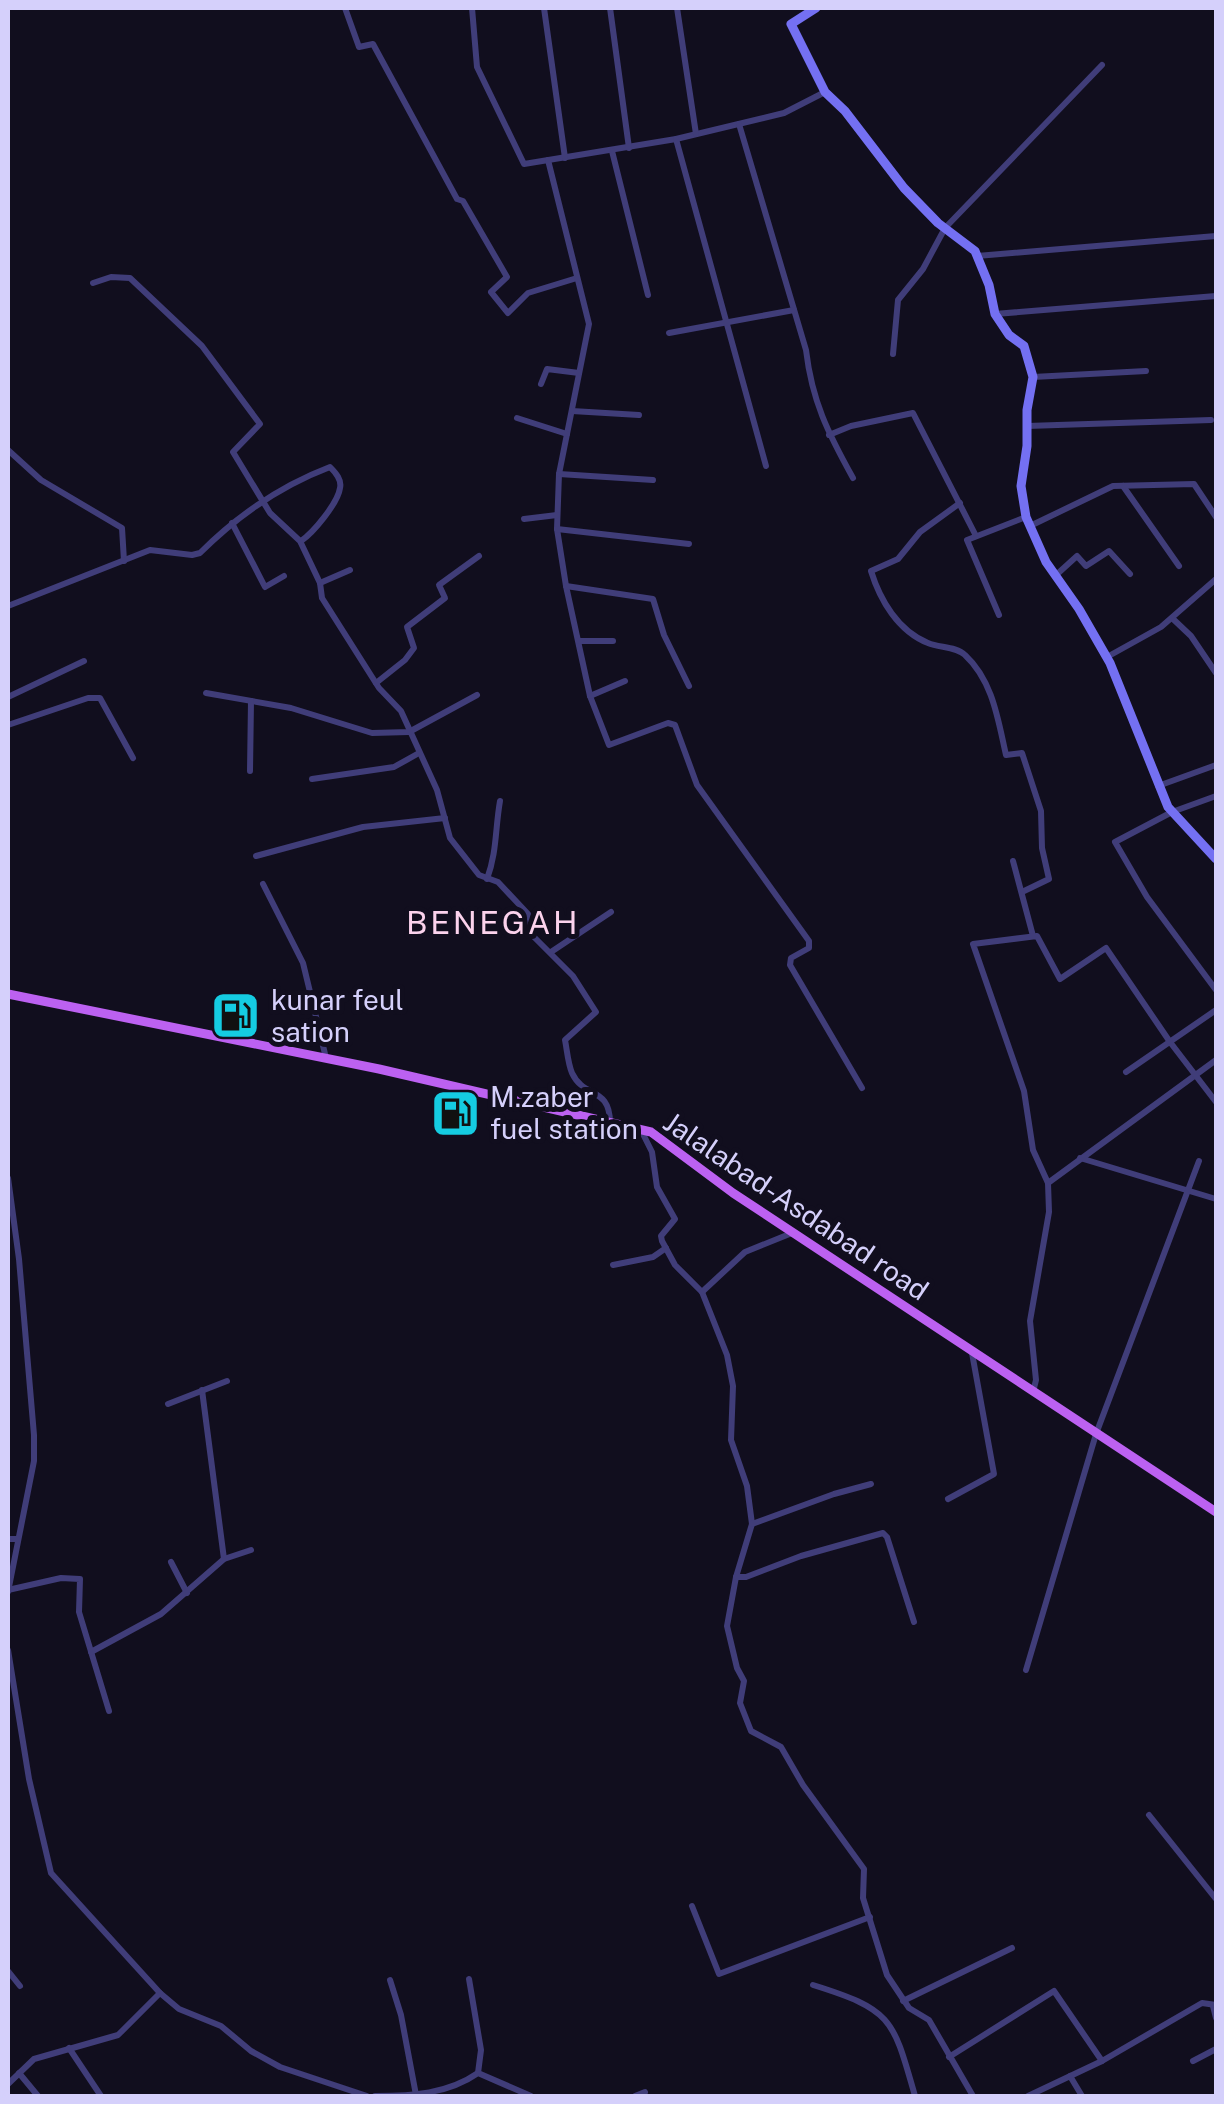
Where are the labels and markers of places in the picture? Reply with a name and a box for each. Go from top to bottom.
place label: kunar feul sation [271,983,404,1048]
fuel station icon: kunar feul sation [210,990,262,1042]
place label: M.zaber fuel station [490,1080,638,1145]
fuel station icon: M.zaber fuel station [429,1087,481,1139]

